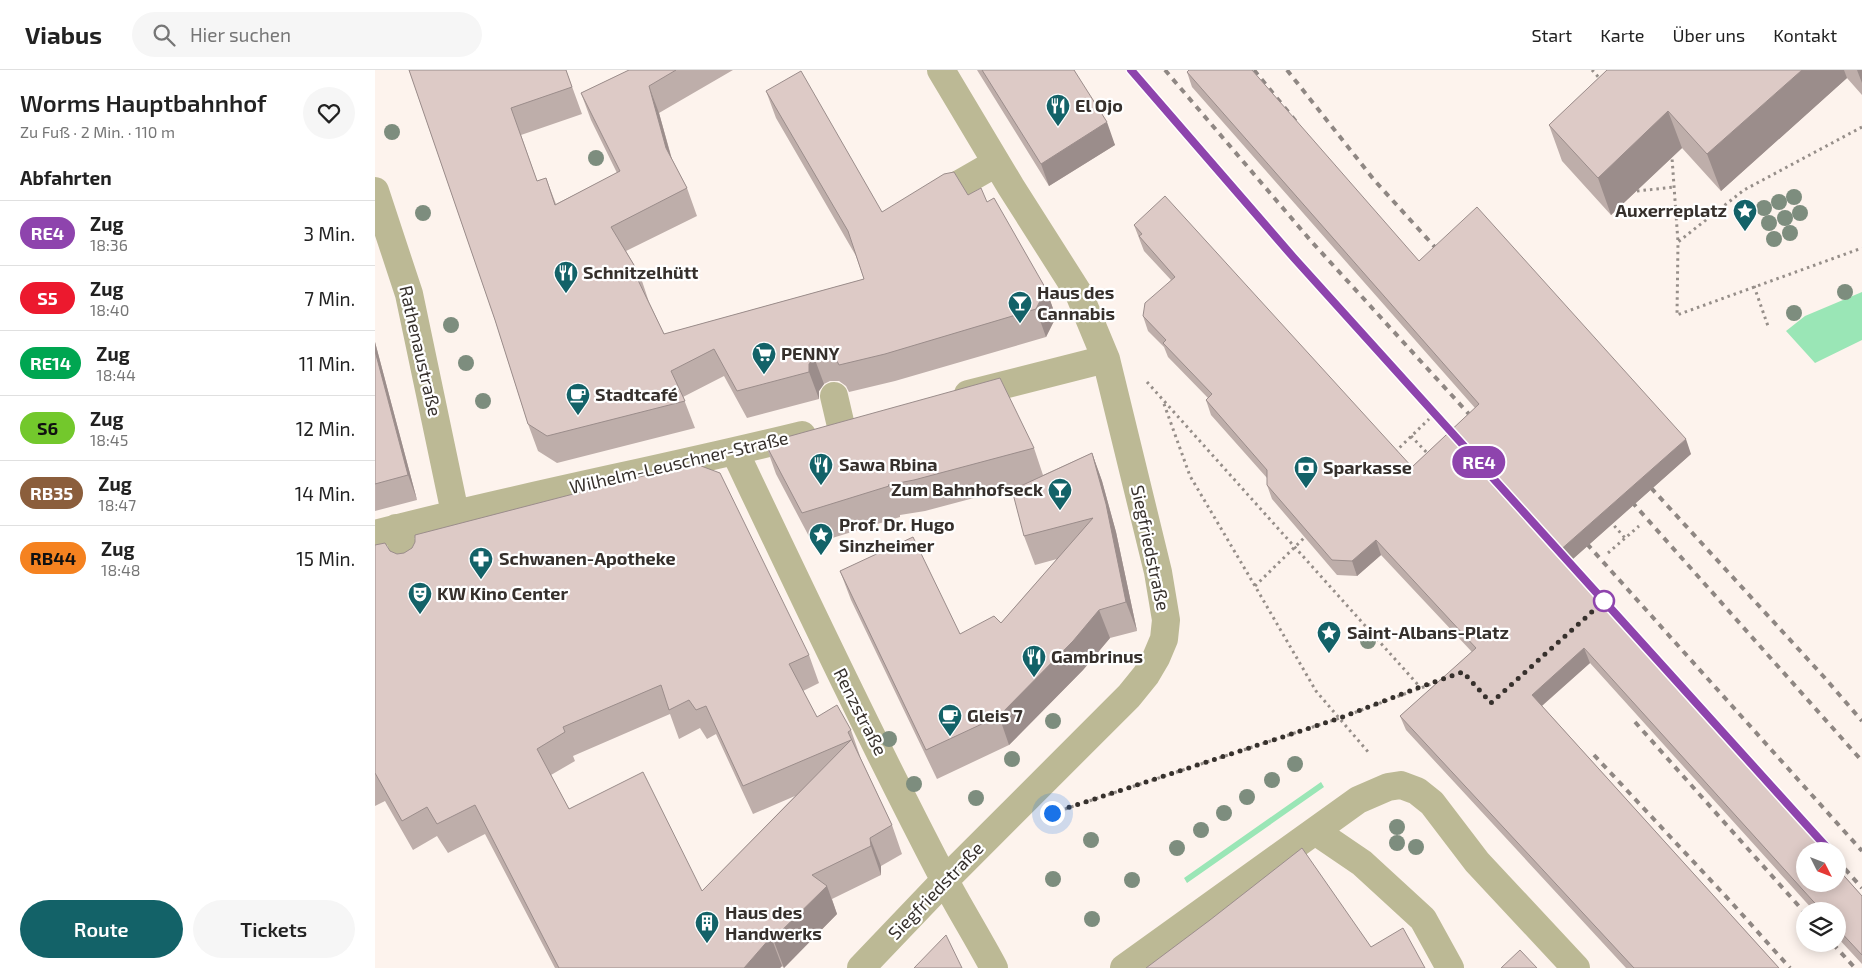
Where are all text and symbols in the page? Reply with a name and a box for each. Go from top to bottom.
search box [132,12,482,57]
text: Viabus [25,20,102,49]
icon: search [150,21,178,49]
text: Hier suchen [190,23,291,46]
text: Start [1531,24,1572,46]
text: Karte [1600,24,1645,46]
text: Über uns [1673,24,1745,46]
text: Kontakt [1773,24,1837,46]
button: heart [303,87,355,139]
text: Worms Hauptbahnhof [20,88,267,117]
restaurant icon: El Ojo [1045,93,1071,127]
place label: El Ojo [1075,94,1123,116]
text: Zu Fuß · 2 Min. · 110 m [20,122,175,141]
text: Abfahrten [20,166,112,189]
place icon: Auxerreplatz [1732,198,1758,232]
place label: Auxerreplatz [1615,199,1727,221]
text: Zug [90,212,123,235]
text: RE4 [31,222,64,244]
text: 3 Min. [303,222,355,245]
text: 18:36 [90,235,128,254]
restaurant icon: Schnitzelhütt [553,260,579,294]
place label: Schnitzelhütt [583,261,699,283]
text: Zug [90,277,123,300]
place label: Haus des Cannabis [1037,281,1115,324]
street label: Rathenaustraße [395,283,447,418]
text: S5 [37,287,58,309]
text: 7 Min. [304,287,355,310]
bar icon: Haus des Cannabis [1007,290,1033,324]
text: 18:40 [90,300,129,319]
supermarket icon: PENNY [751,341,777,375]
text: Zug [96,342,130,365]
place label: PENNY [781,342,840,364]
text: RE14 [30,352,71,374]
text: 11 Min. [299,352,355,375]
text: 18:44 [96,365,136,384]
cafe icon: Stadtcafé [565,382,591,416]
place label: Stadtcafé [595,383,678,405]
text: Zug [90,407,123,430]
text: S6 [37,417,58,439]
text: 12 Min. [296,417,355,440]
street label: Wilhelm-Leuschner-Straße [567,426,790,498]
text: 18:45 [90,430,128,449]
line badge: RE4 [1450,446,1508,478]
text: RE4 [1462,451,1496,473]
restaurant icon: Sawa Rbina [808,452,834,486]
place label: Sawa Rbina [839,453,938,475]
bank icon: Sparkasse [1293,455,1319,489]
place label: Sparkasse [1323,456,1412,478]
text: Zug [98,472,132,495]
bar icon: Zum Bahnhofseck [1047,477,1073,511]
place label: Zum Bahnhofseck [891,478,1043,500]
text: RB35 [30,482,73,504]
text: 14 Min. [295,482,355,505]
street label: Siegfriedstraße [1127,483,1175,613]
text: 18:47 [98,495,136,514]
place label: Prof. Dr. Hugo Sinzheimer [839,513,955,556]
place icon: Prof. Dr. Hugo Sinzheimer [808,522,834,556]
text: Zug [101,537,135,560]
pharmacy icon: Schwanen-Apotheke [468,546,494,580]
text: RB44 [30,547,76,569]
text: 15 Min. [296,547,355,570]
place label: Schwanen-Apotheke [499,547,676,569]
text: 18:48 [101,560,141,579]
theatre icon: KW Kino Center [407,581,433,615]
place label: KW Kino Center [437,582,569,604]
unlabelled marker [1593,590,1615,612]
place icon: Saint-Albans-Platz [1316,620,1342,654]
place label: Saint-Albans-Platz [1347,621,1509,643]
restaurant icon: Gambrinus [1021,644,1047,678]
place label: Gambrinus [1051,645,1143,667]
street label: Renzstraße [829,664,892,759]
cafe icon: Gleis 7 [937,703,963,737]
place label: Gleis 7 [967,704,1023,726]
your location [1040,801,1065,826]
street label: Siegfriedstraße [883,837,988,944]
north arrow [1796,842,1846,892]
map controls [1796,842,1846,952]
button: Route [20,900,183,958]
button: Tickets [193,900,355,958]
place label: Haus des Handwerks [725,901,822,944]
button: layers [1796,902,1846,952]
building icon: Haus des Handwerks [694,910,720,944]

